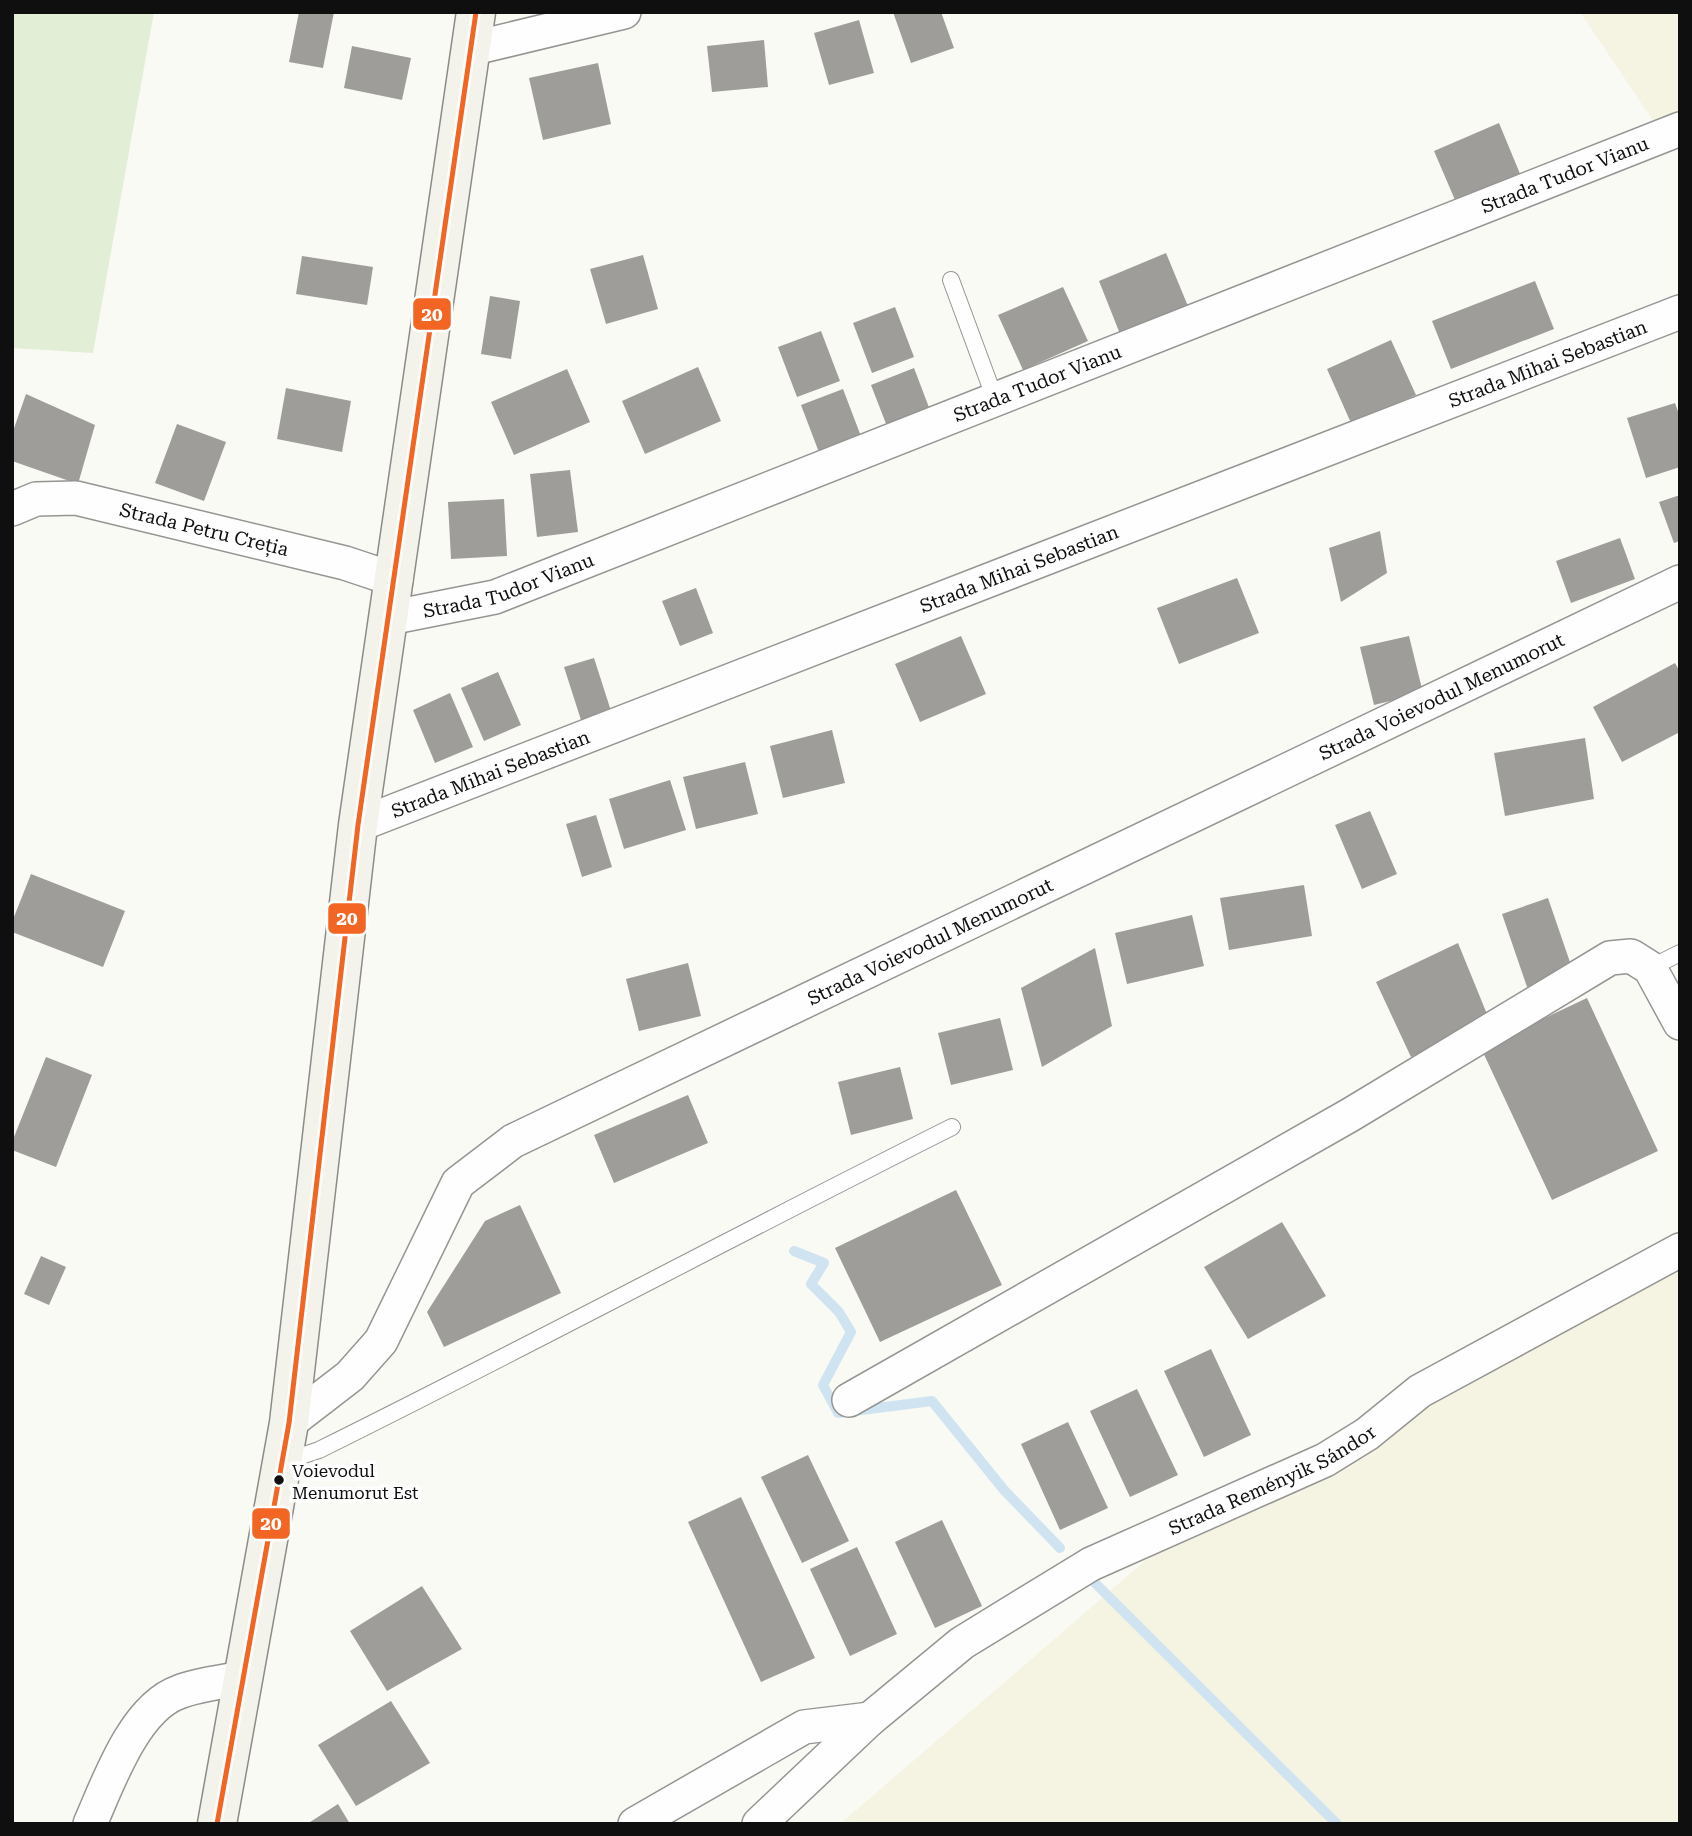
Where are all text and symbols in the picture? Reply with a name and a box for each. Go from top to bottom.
street label: Strada Tudor Vianu [1478,132,1652,219]
line badge: 20 [412,297,452,331]
text: 20 [421,303,443,326]
street label: Strada Mihai Sebastian [1445,315,1650,413]
street label: Strada Tudor Vianu [950,340,1125,427]
street label: Strada Petru Creția [117,498,292,561]
street label: Strada Mihai Sebastian [917,520,1122,618]
street label: Strada Tudor Vianu [421,548,597,623]
street label: Strada Voievodul Menumorut [1315,628,1568,765]
street label: Strada Mihai Sebastian [388,725,593,823]
street label: Strada Voievodul Menumorut [804,873,1056,1010]
line badge: 20 [327,902,367,935]
text: 20 [336,907,358,930]
street label: Strada Reményik Sándor [1165,1420,1381,1540]
place label: Voievodul Menumorut Est [292,1461,418,1503]
marker: Voievodul Menumorut Est [272,1473,286,1487]
line badge: 20 [251,1507,291,1540]
text: 20 [260,1512,282,1535]

